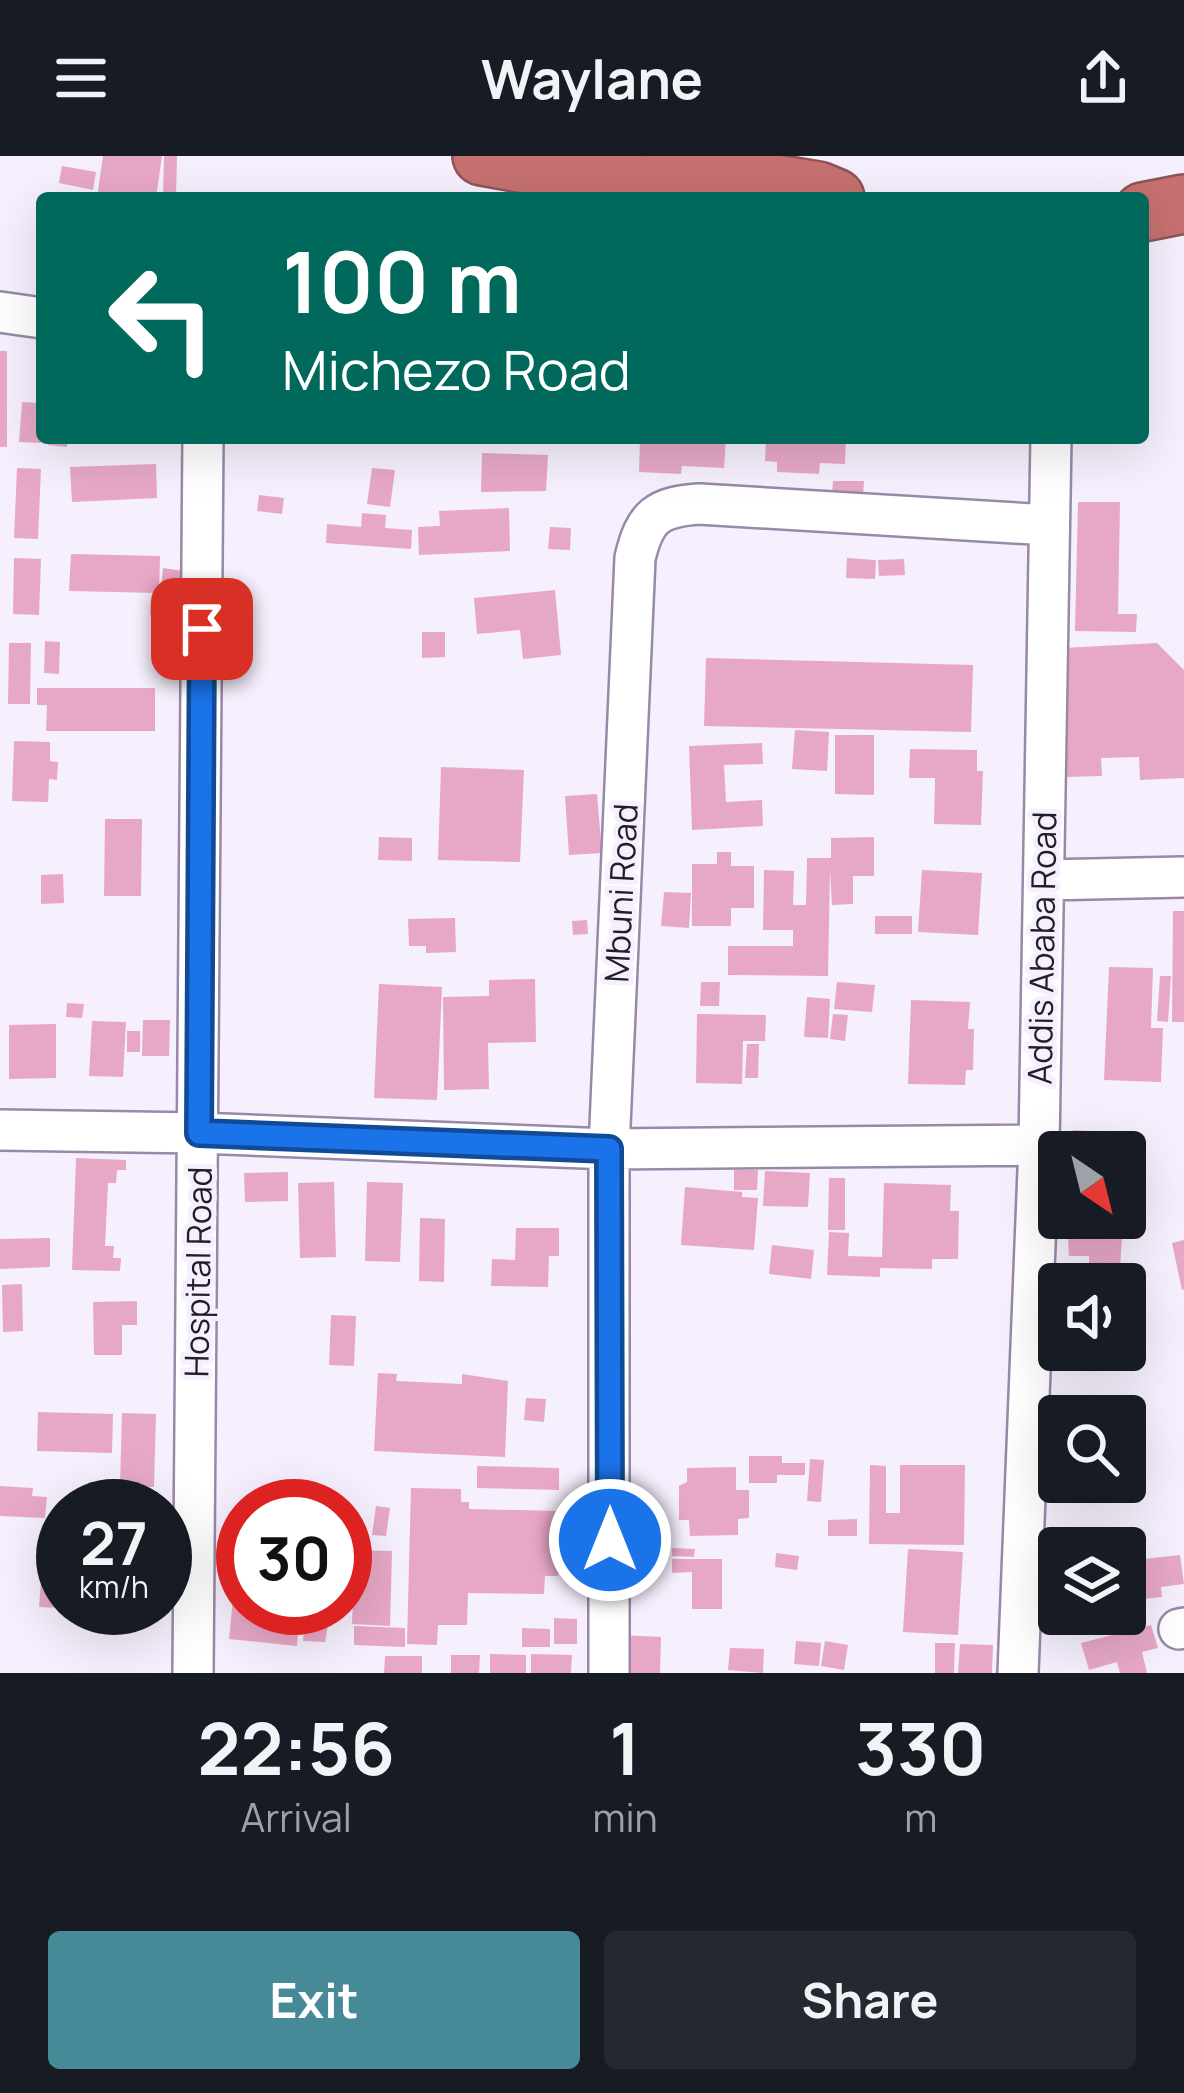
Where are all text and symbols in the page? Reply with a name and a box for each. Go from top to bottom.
text: Waylane [481,41,703,115]
icon: menu [48,45,114,111]
icon: share [1070,45,1136,111]
text: 100 m [282,223,522,338]
icon: left [84,240,240,396]
text: Michezo Road [282,332,631,406]
pin [151,578,253,680]
icon: arrive [169,596,235,662]
street label: Mbuni Road [593,802,648,984]
street label: Addis Ababa Road [1017,811,1066,1085]
north arrow [1038,1131,1146,1239]
map controls [1038,1131,1146,1635]
street label: Hospital Road [173,1166,222,1378]
button: sound [1038,1263,1146,1371]
button: search [1038,1395,1146,1503]
position arrow [547,1477,673,1603]
speed limit sign: 30 [216,1479,372,1635]
text: 27 [80,1501,148,1583]
button: layers [1038,1527,1146,1635]
text: km/h [79,1566,149,1607]
text: 22:56 [198,1698,395,1797]
text: 1 [609,1698,641,1797]
text: 330 [855,1698,986,1797]
text: Arrival [241,1790,352,1844]
text: min [592,1790,658,1844]
text: m [904,1790,937,1844]
button: Exit [48,1931,580,2069]
button: Share [604,1931,1136,2069]

